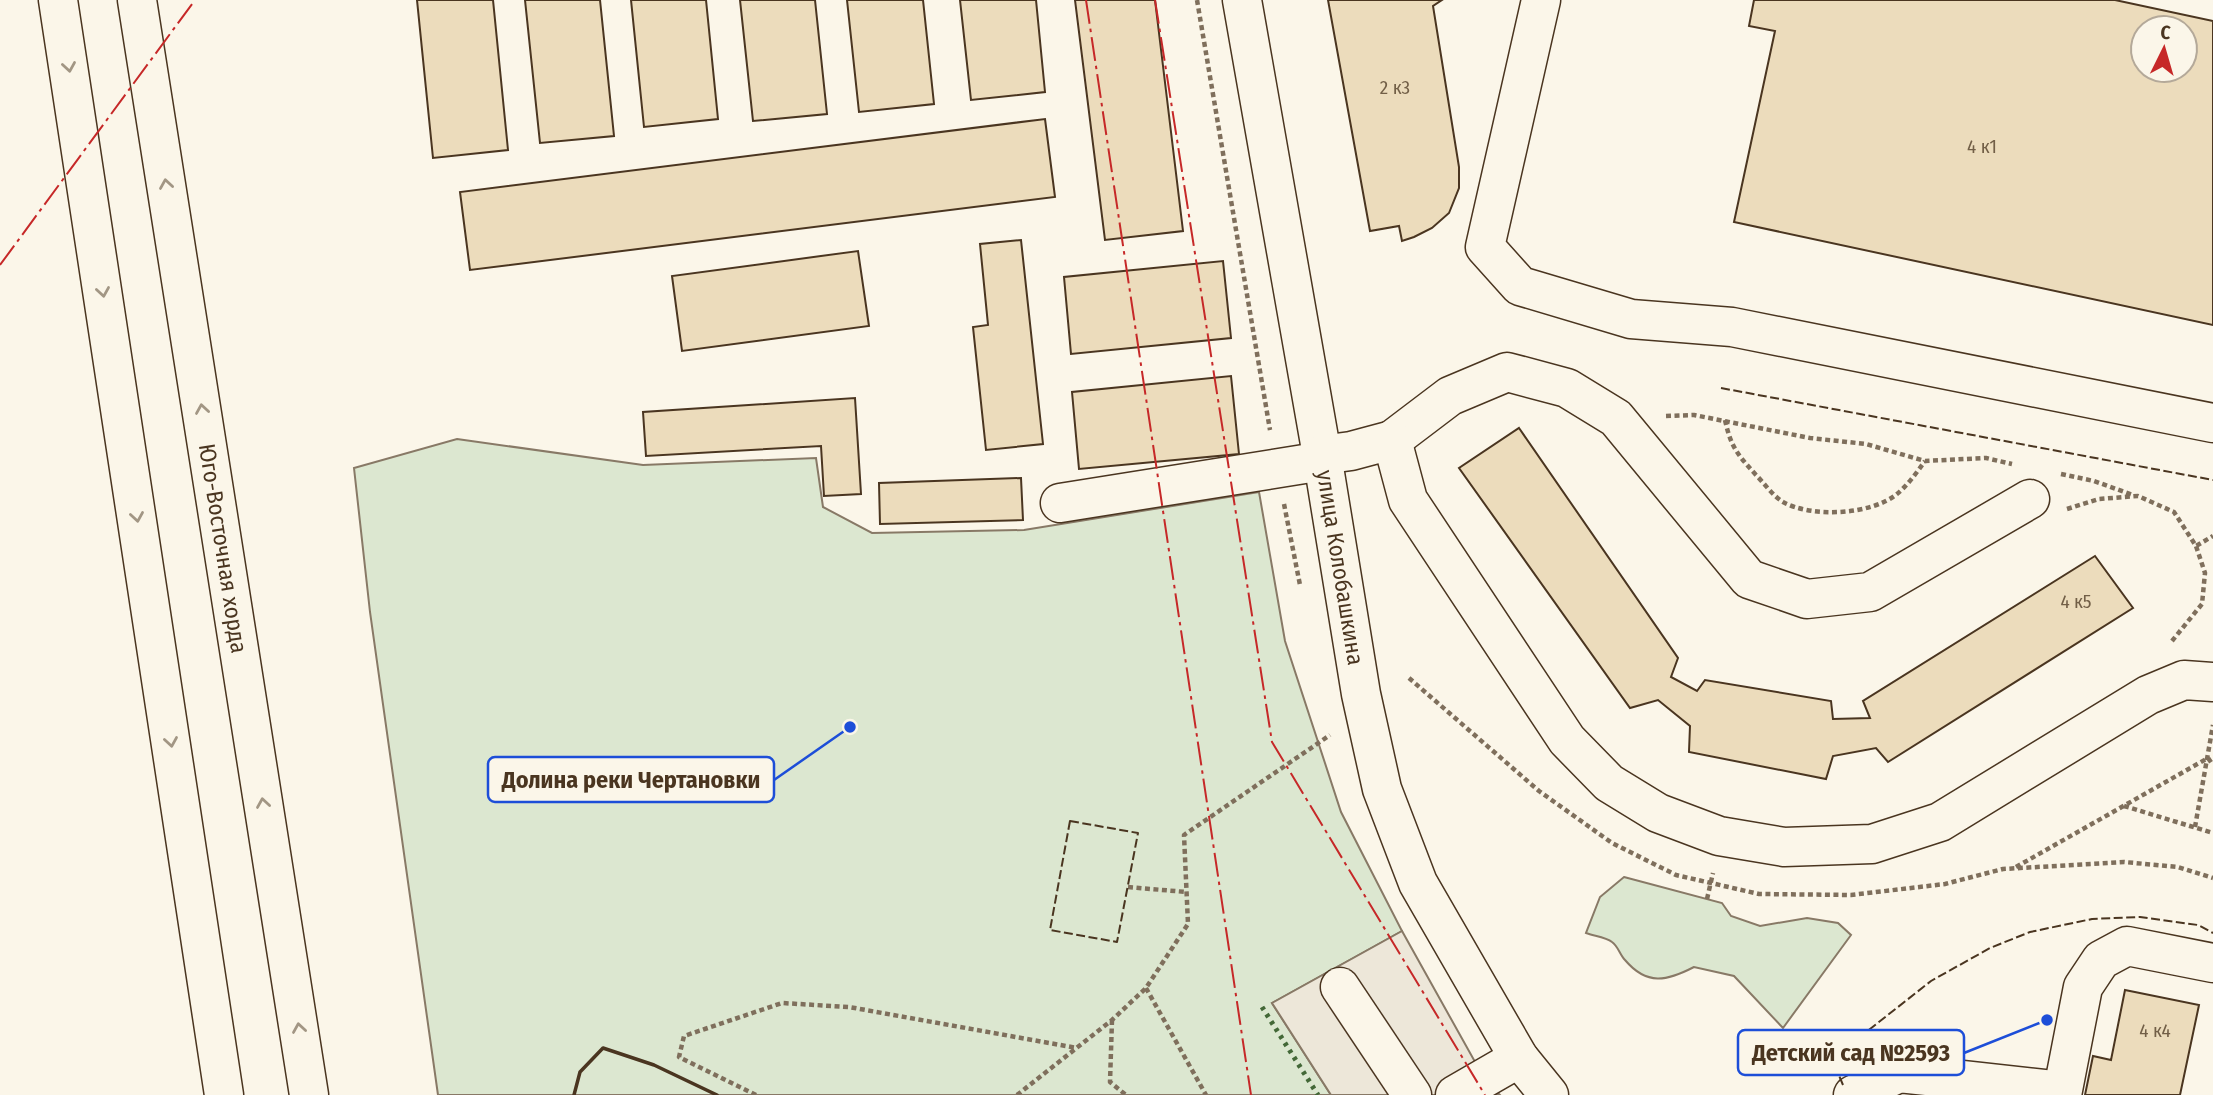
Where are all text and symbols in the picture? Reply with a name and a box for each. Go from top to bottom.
north arrow [2129,14,2199,84]
text: С [2159,21,2171,44]
one-way arrow [61,62,76,73]
house number: 2 к3 [1380,76,1410,99]
house number: 4 к1 [1967,135,1997,158]
one-way arrow [159,178,174,190]
one-way arrow [95,287,110,298]
one-way arrow [194,403,209,415]
street label: Юго-Восточная хорда [193,441,253,655]
street label: улица Колобашкина [1311,468,1370,667]
one-way arrow [129,511,144,523]
house number: 4 к5 [2060,590,2092,613]
one-way arrow [163,736,178,748]
callout: Долина реки Чертановки [488,757,774,802]
text: Долина реки Чертановки [501,766,760,794]
one-way arrow [256,797,271,809]
house number: 4 к4 [2139,1019,2171,1042]
one-way arrow [292,1022,307,1033]
callout: Детский сад №2593 [1738,1030,1964,1075]
text: Детский сад №2593 [1751,1039,1950,1067]

